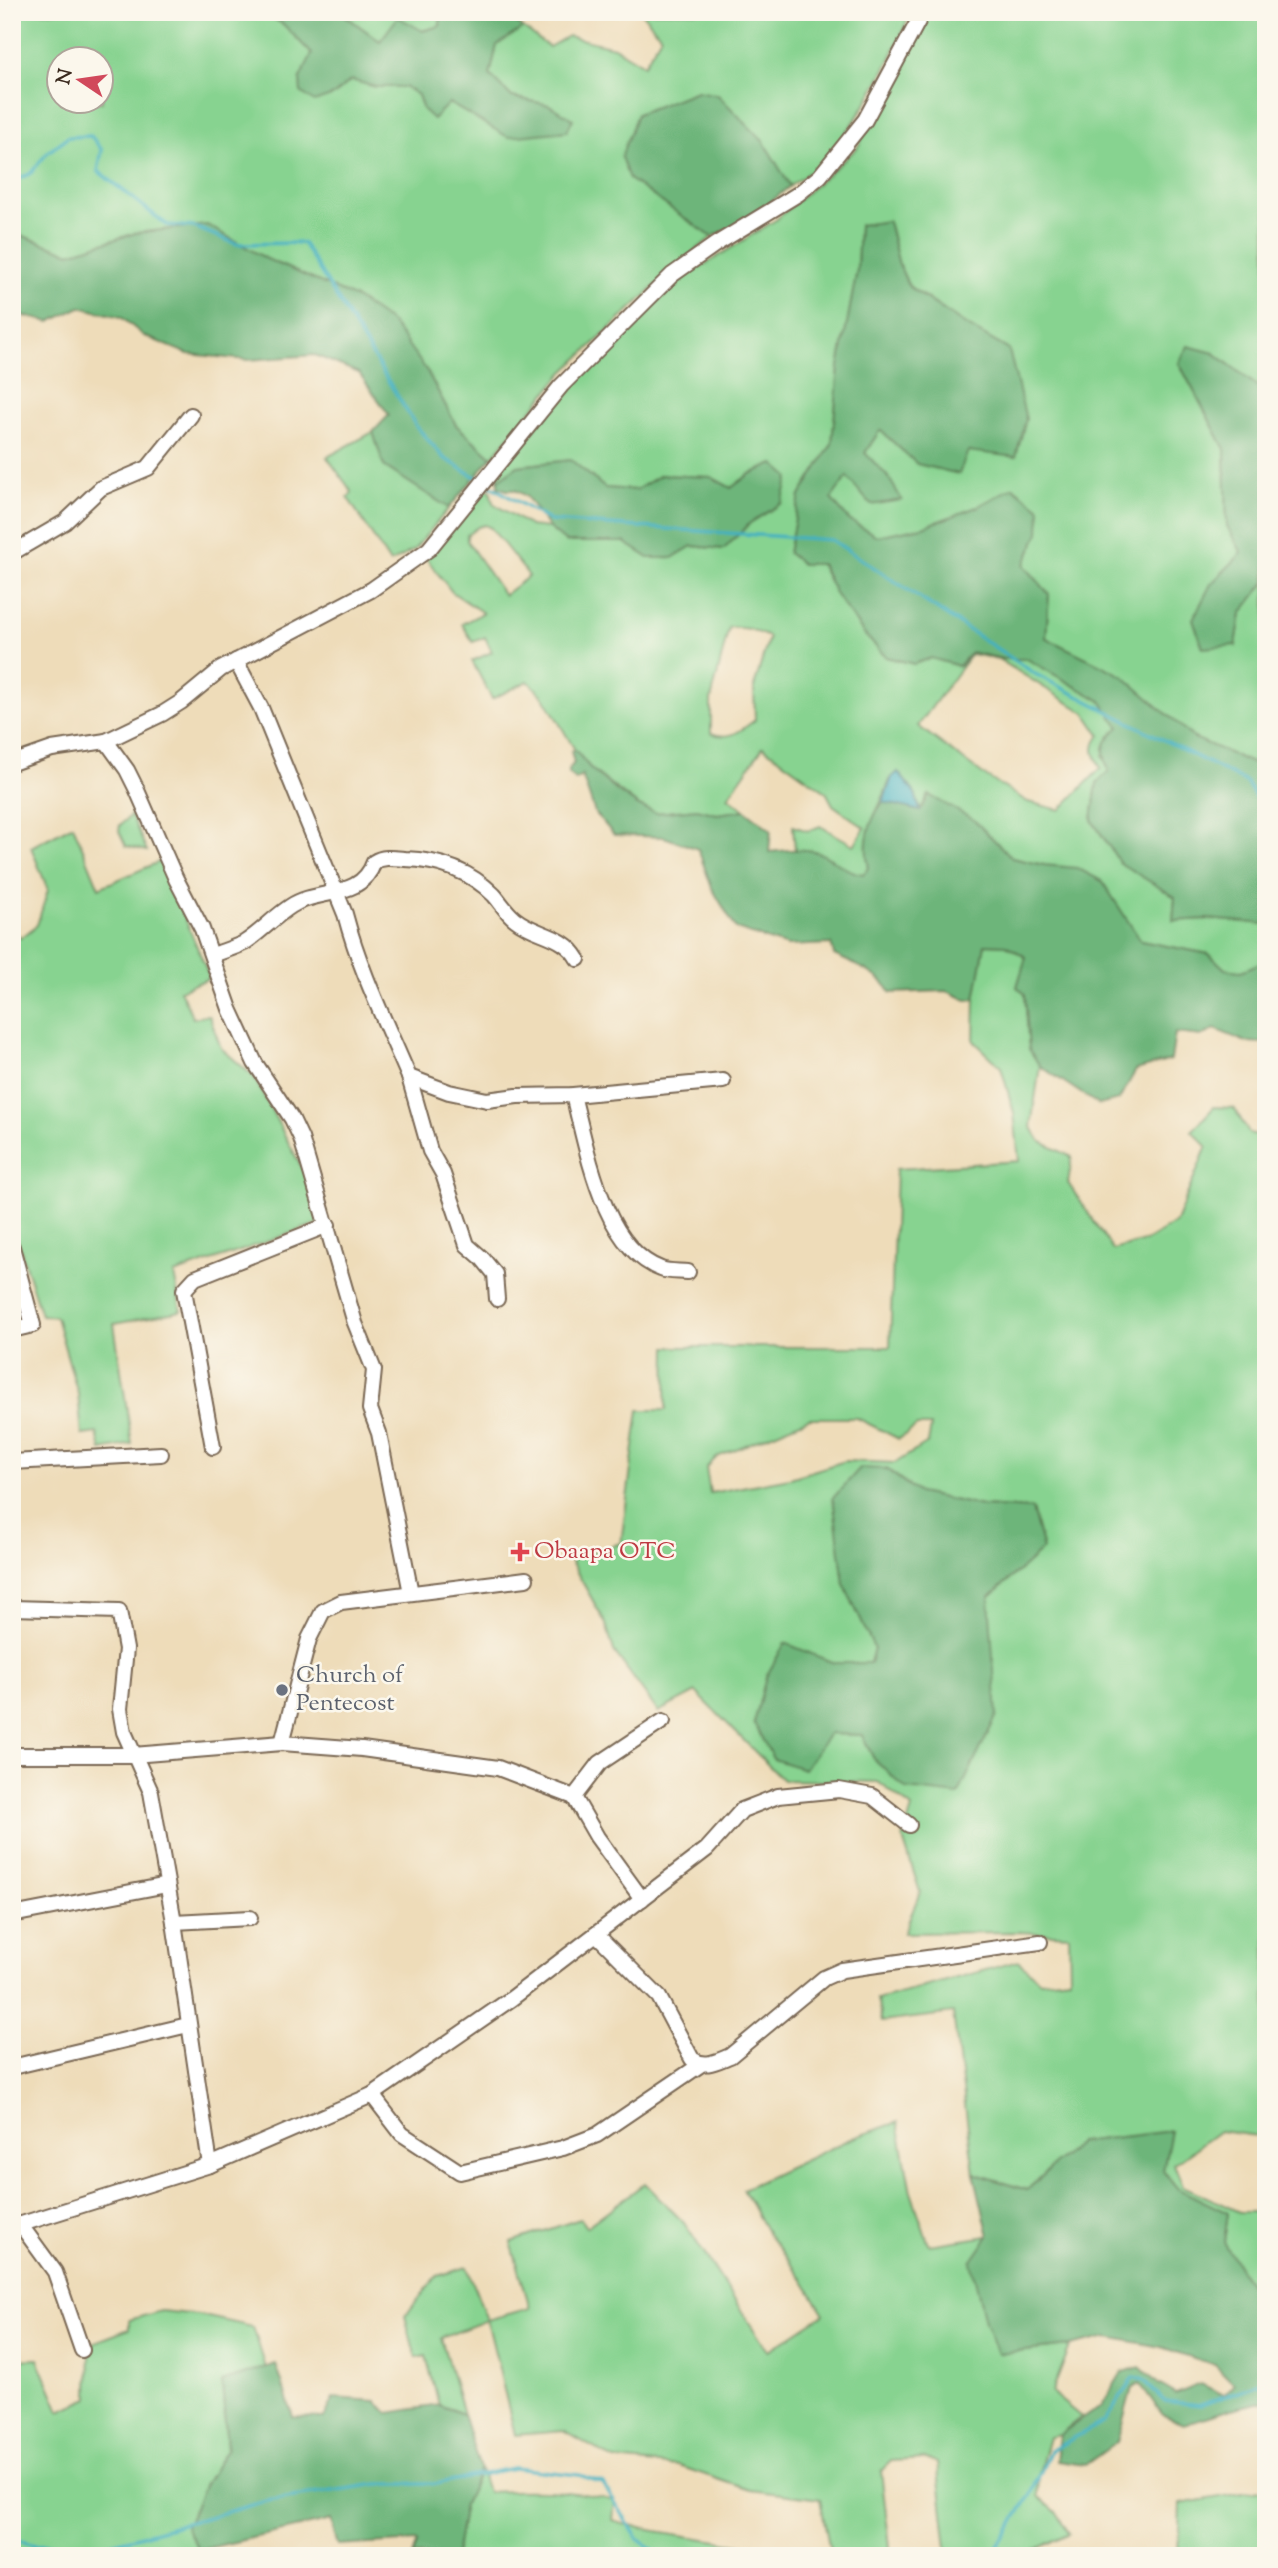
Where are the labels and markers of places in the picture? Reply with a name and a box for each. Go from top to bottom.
place label: Obaapa OTC [534,1535,676,1569]
marker: Obaapa OTC [512,1544,528,1560]
place label: Church of Pentecost [296,1659,405,1721]
marker: Church of Pentecost [274,1682,290,1698]

